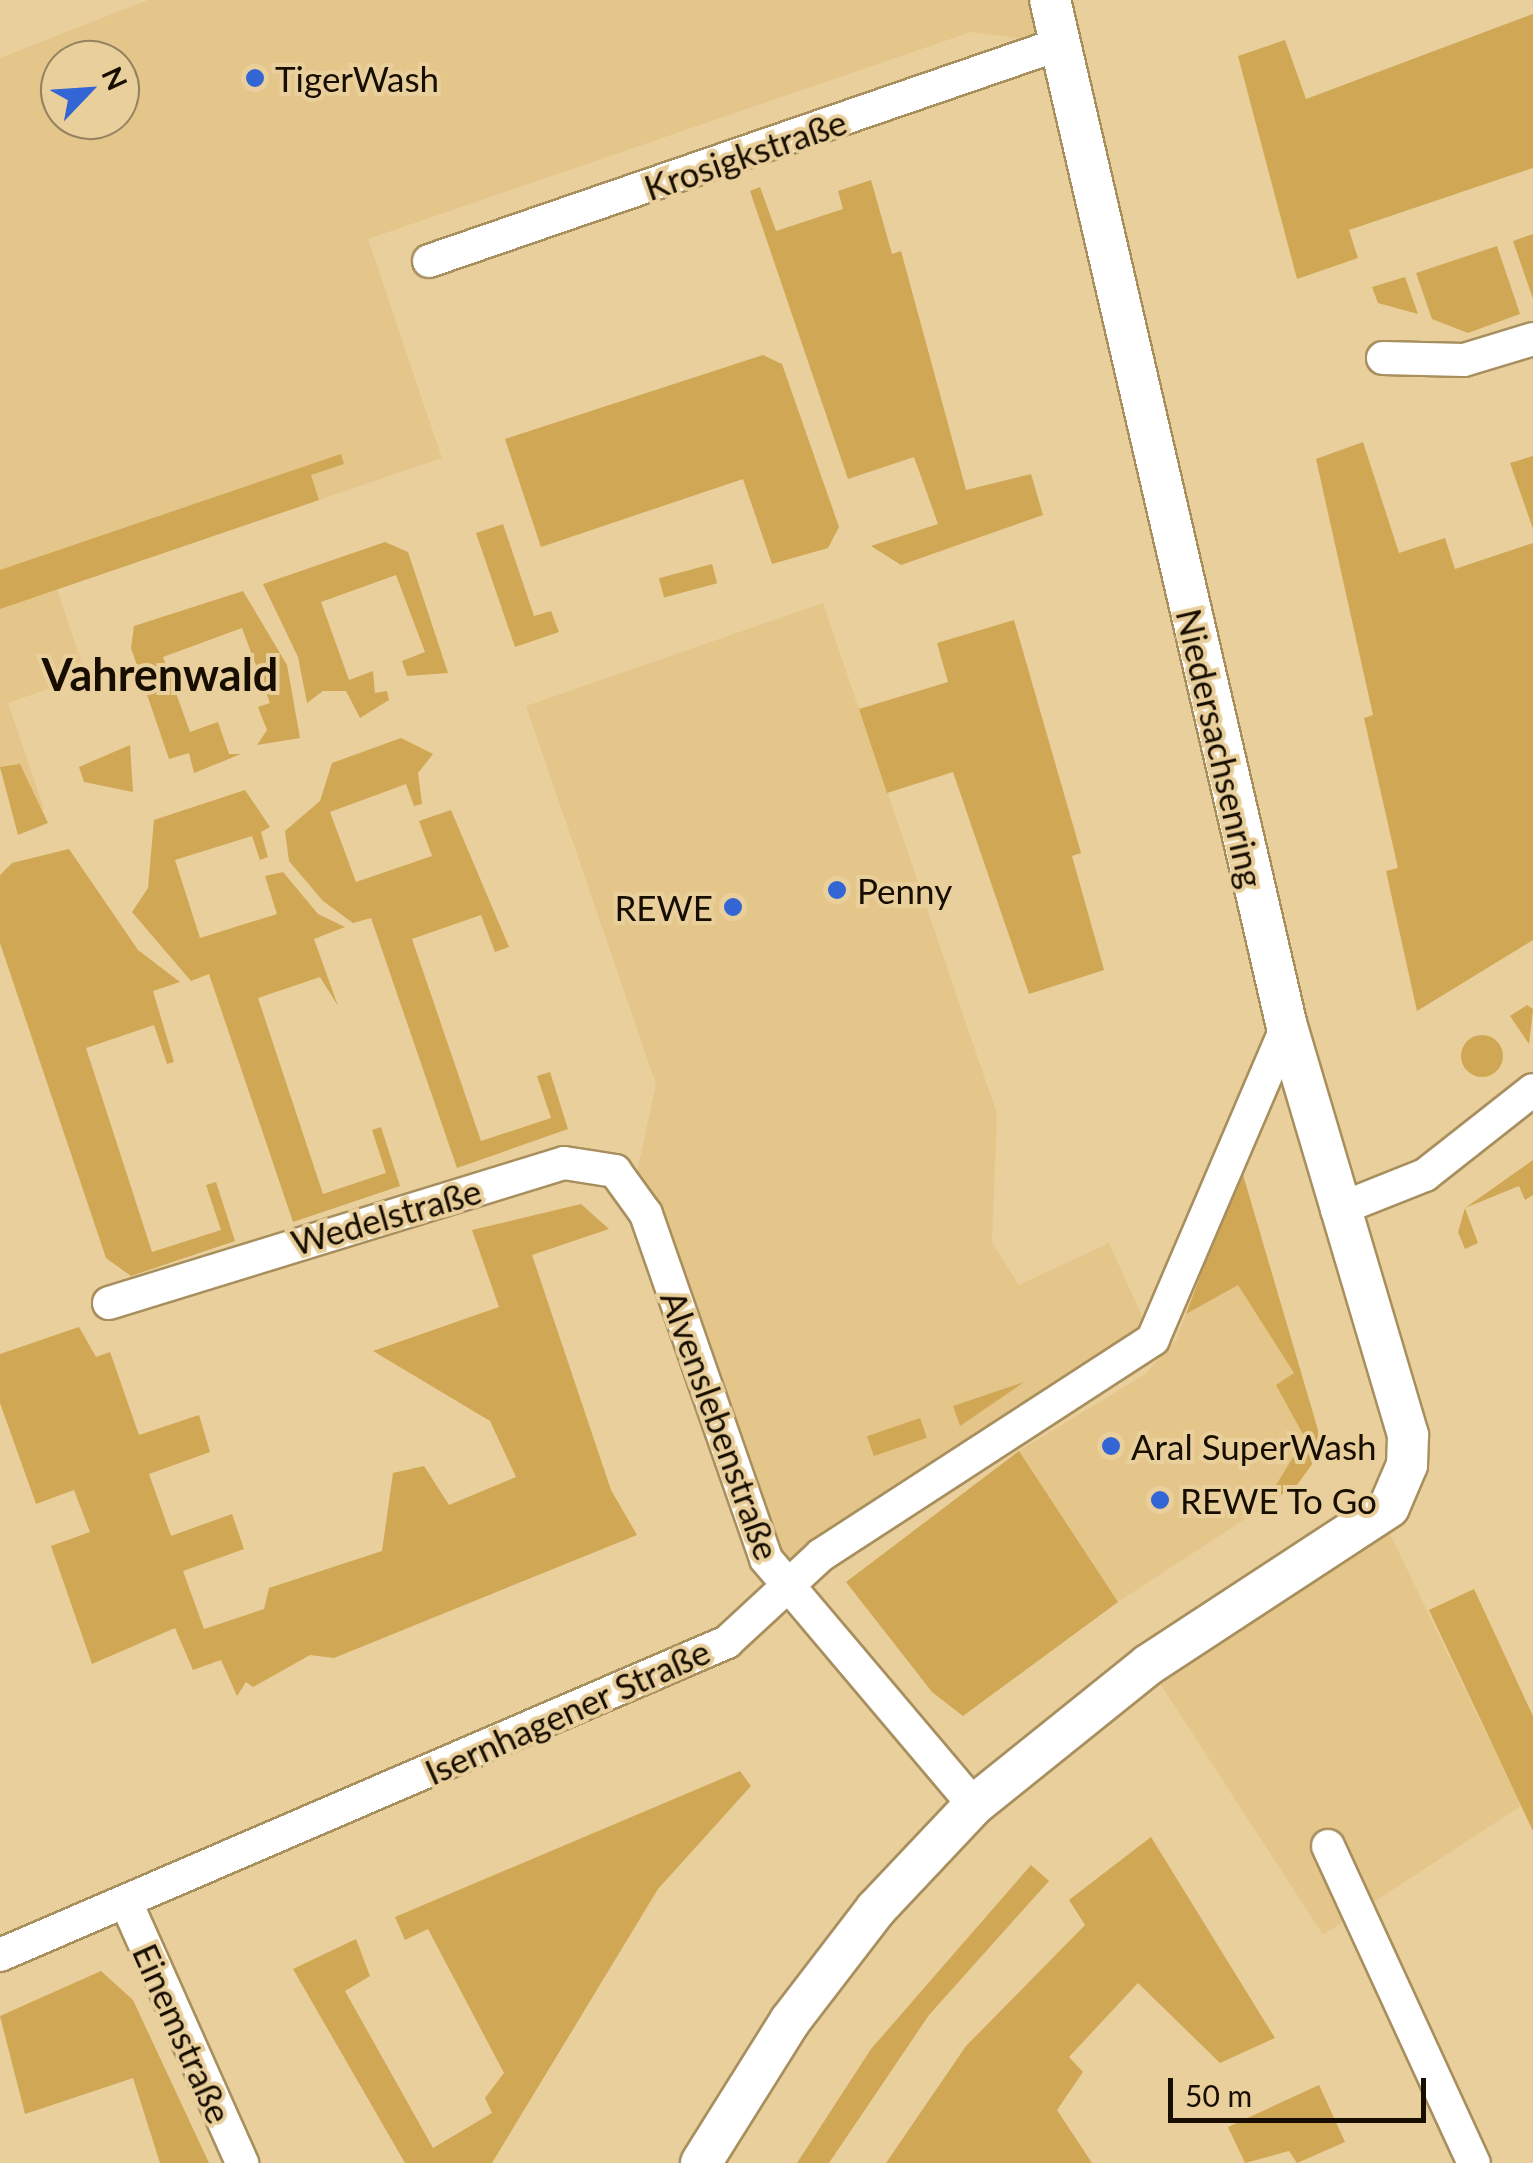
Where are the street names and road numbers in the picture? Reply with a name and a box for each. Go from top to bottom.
street label: Krosigkstraße [638,100,852,208]
street label: Niedersachsenring [1168,604,1274,892]
street label: Wedelstraße [286,1169,486,1263]
street label: Alvenslebenstraße [653,1285,789,1565]
street label: Isernhagener Straße [418,1629,716,1793]
street label: Einemstraße [125,1937,241,2129]

